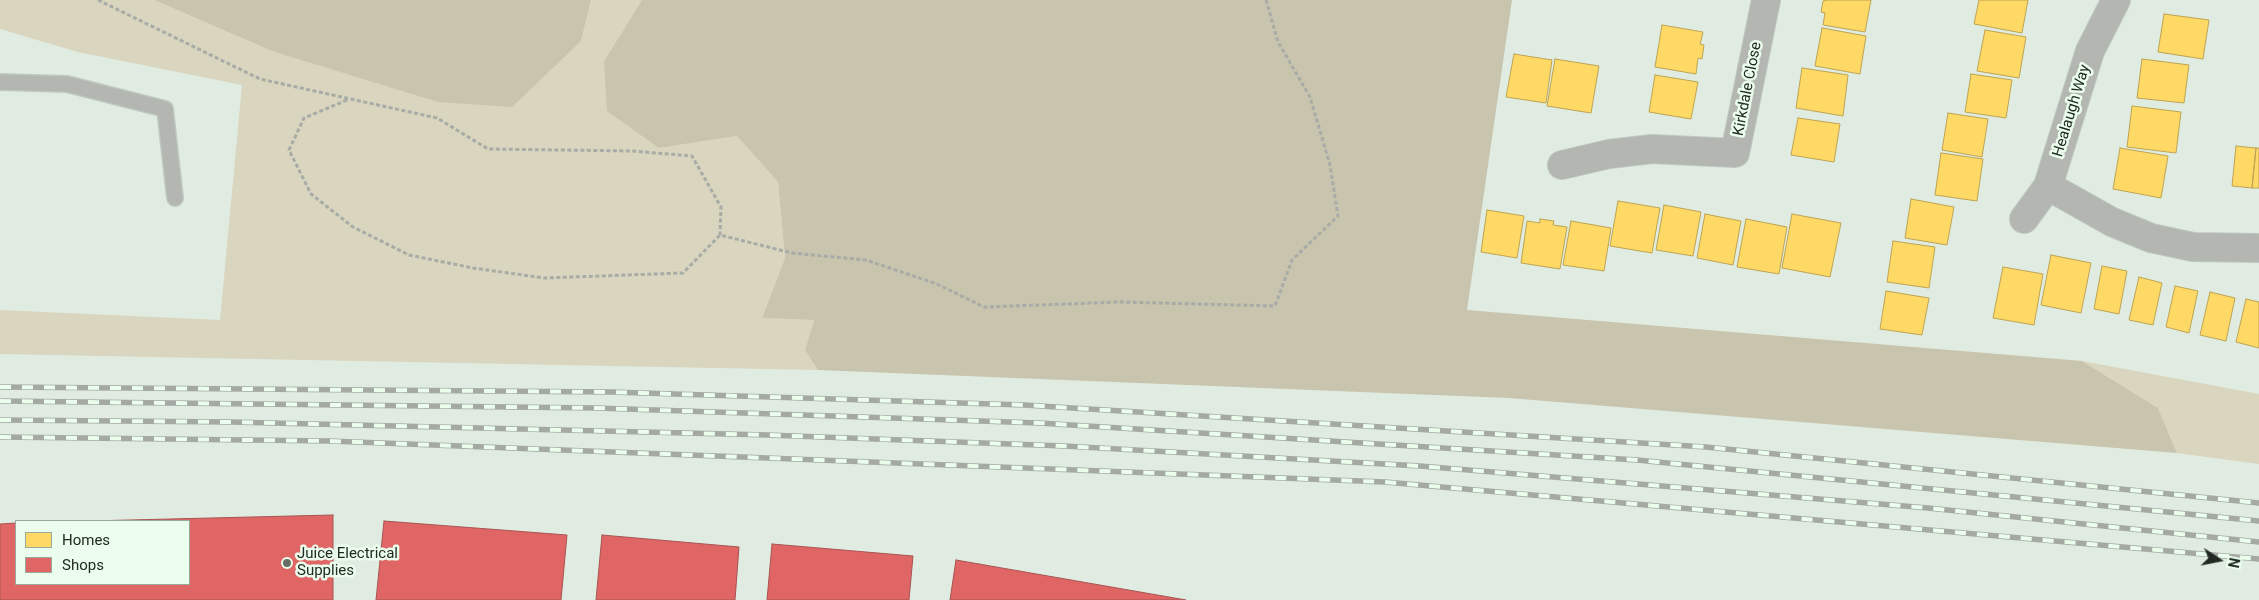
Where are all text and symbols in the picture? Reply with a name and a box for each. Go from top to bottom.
street label: Kirkdale Close [1730,41,1766,137]
street label: Healaugh Way [2049,63,2095,159]
legend [15,520,190,585]
text: Homes [62,531,110,549]
north arrow [2194,535,2244,585]
place label: Juice Electrical Supplies [297,545,398,580]
text: Shops [62,556,104,574]
text: N [2225,556,2243,569]
marker: Juice Electrical Supplies [281,557,293,569]

